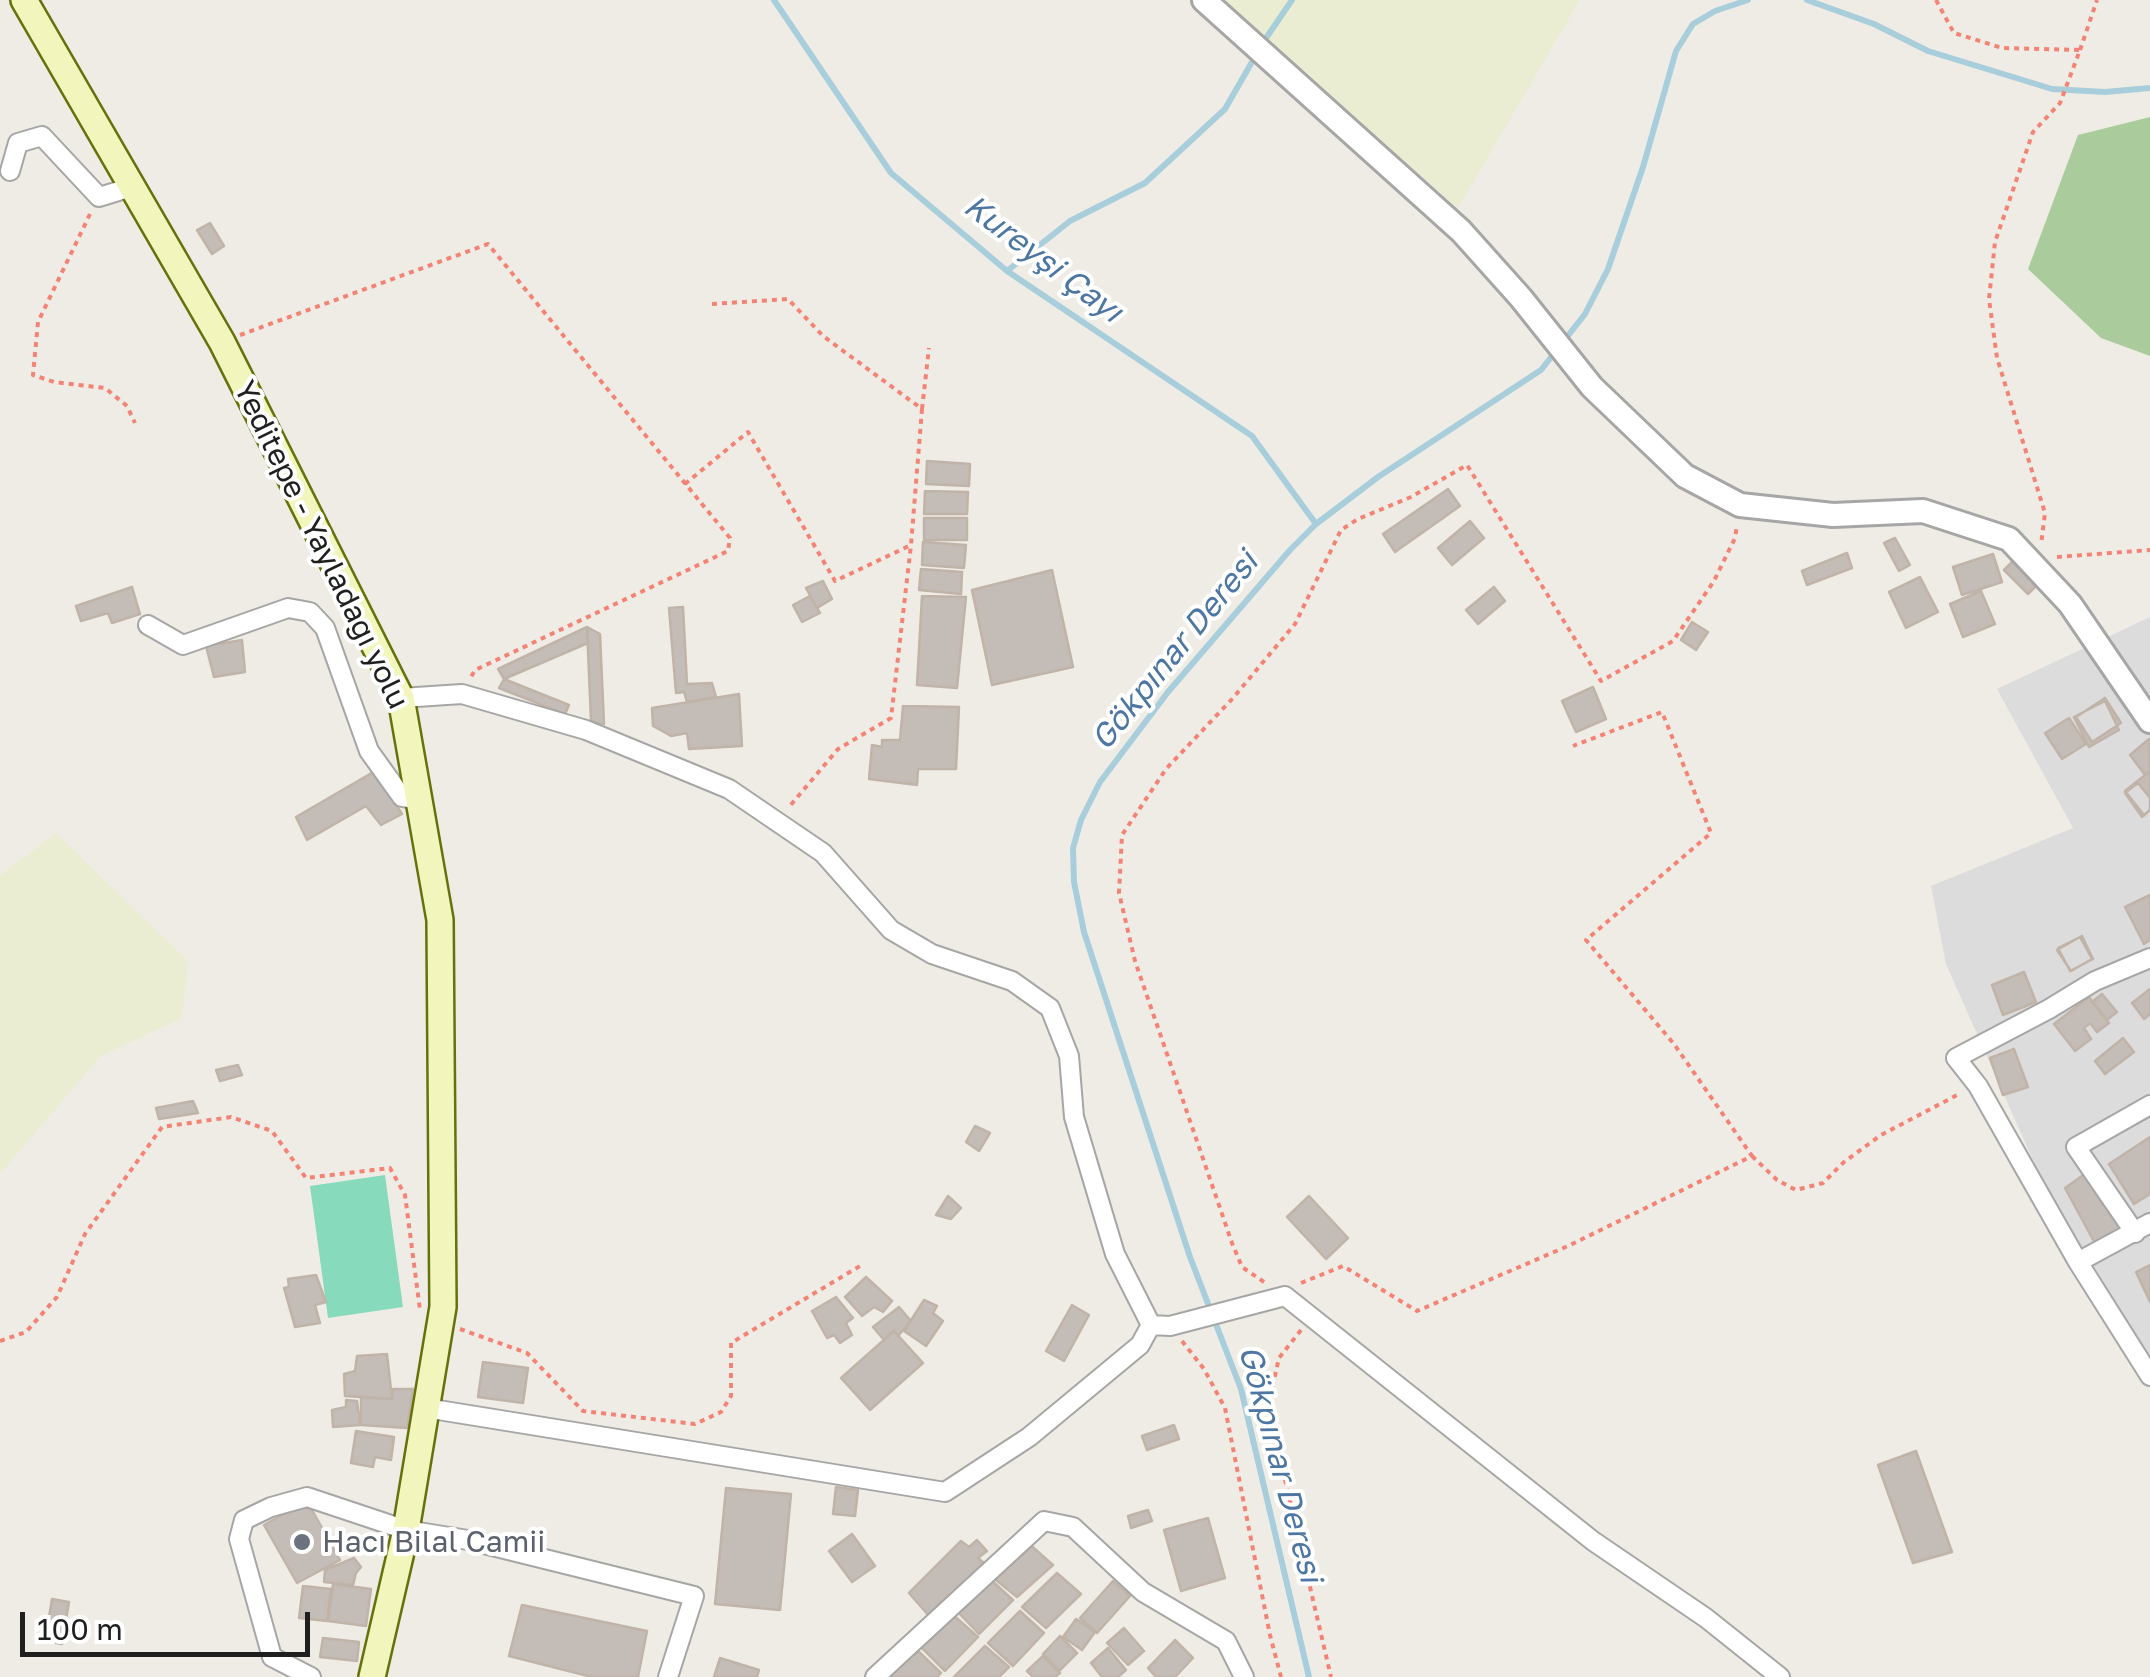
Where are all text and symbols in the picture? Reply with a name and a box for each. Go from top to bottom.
water label: Kureyşi Çayı [956,187,1130,331]
street label: Yeditepe - Yayladağı yolu [226,375,416,715]
water label: Gökpınar Deresi [1083,544,1267,758]
water label: Gökpınar Deresi [1230,1341,1330,1587]
place label: Hacı Bilal Camii [322,1524,545,1560]
marker: Hacı Bilal Camii [291,1531,313,1553]
scale bar [25,1592,315,1654]
text: 100 m [37,1611,123,1647]

